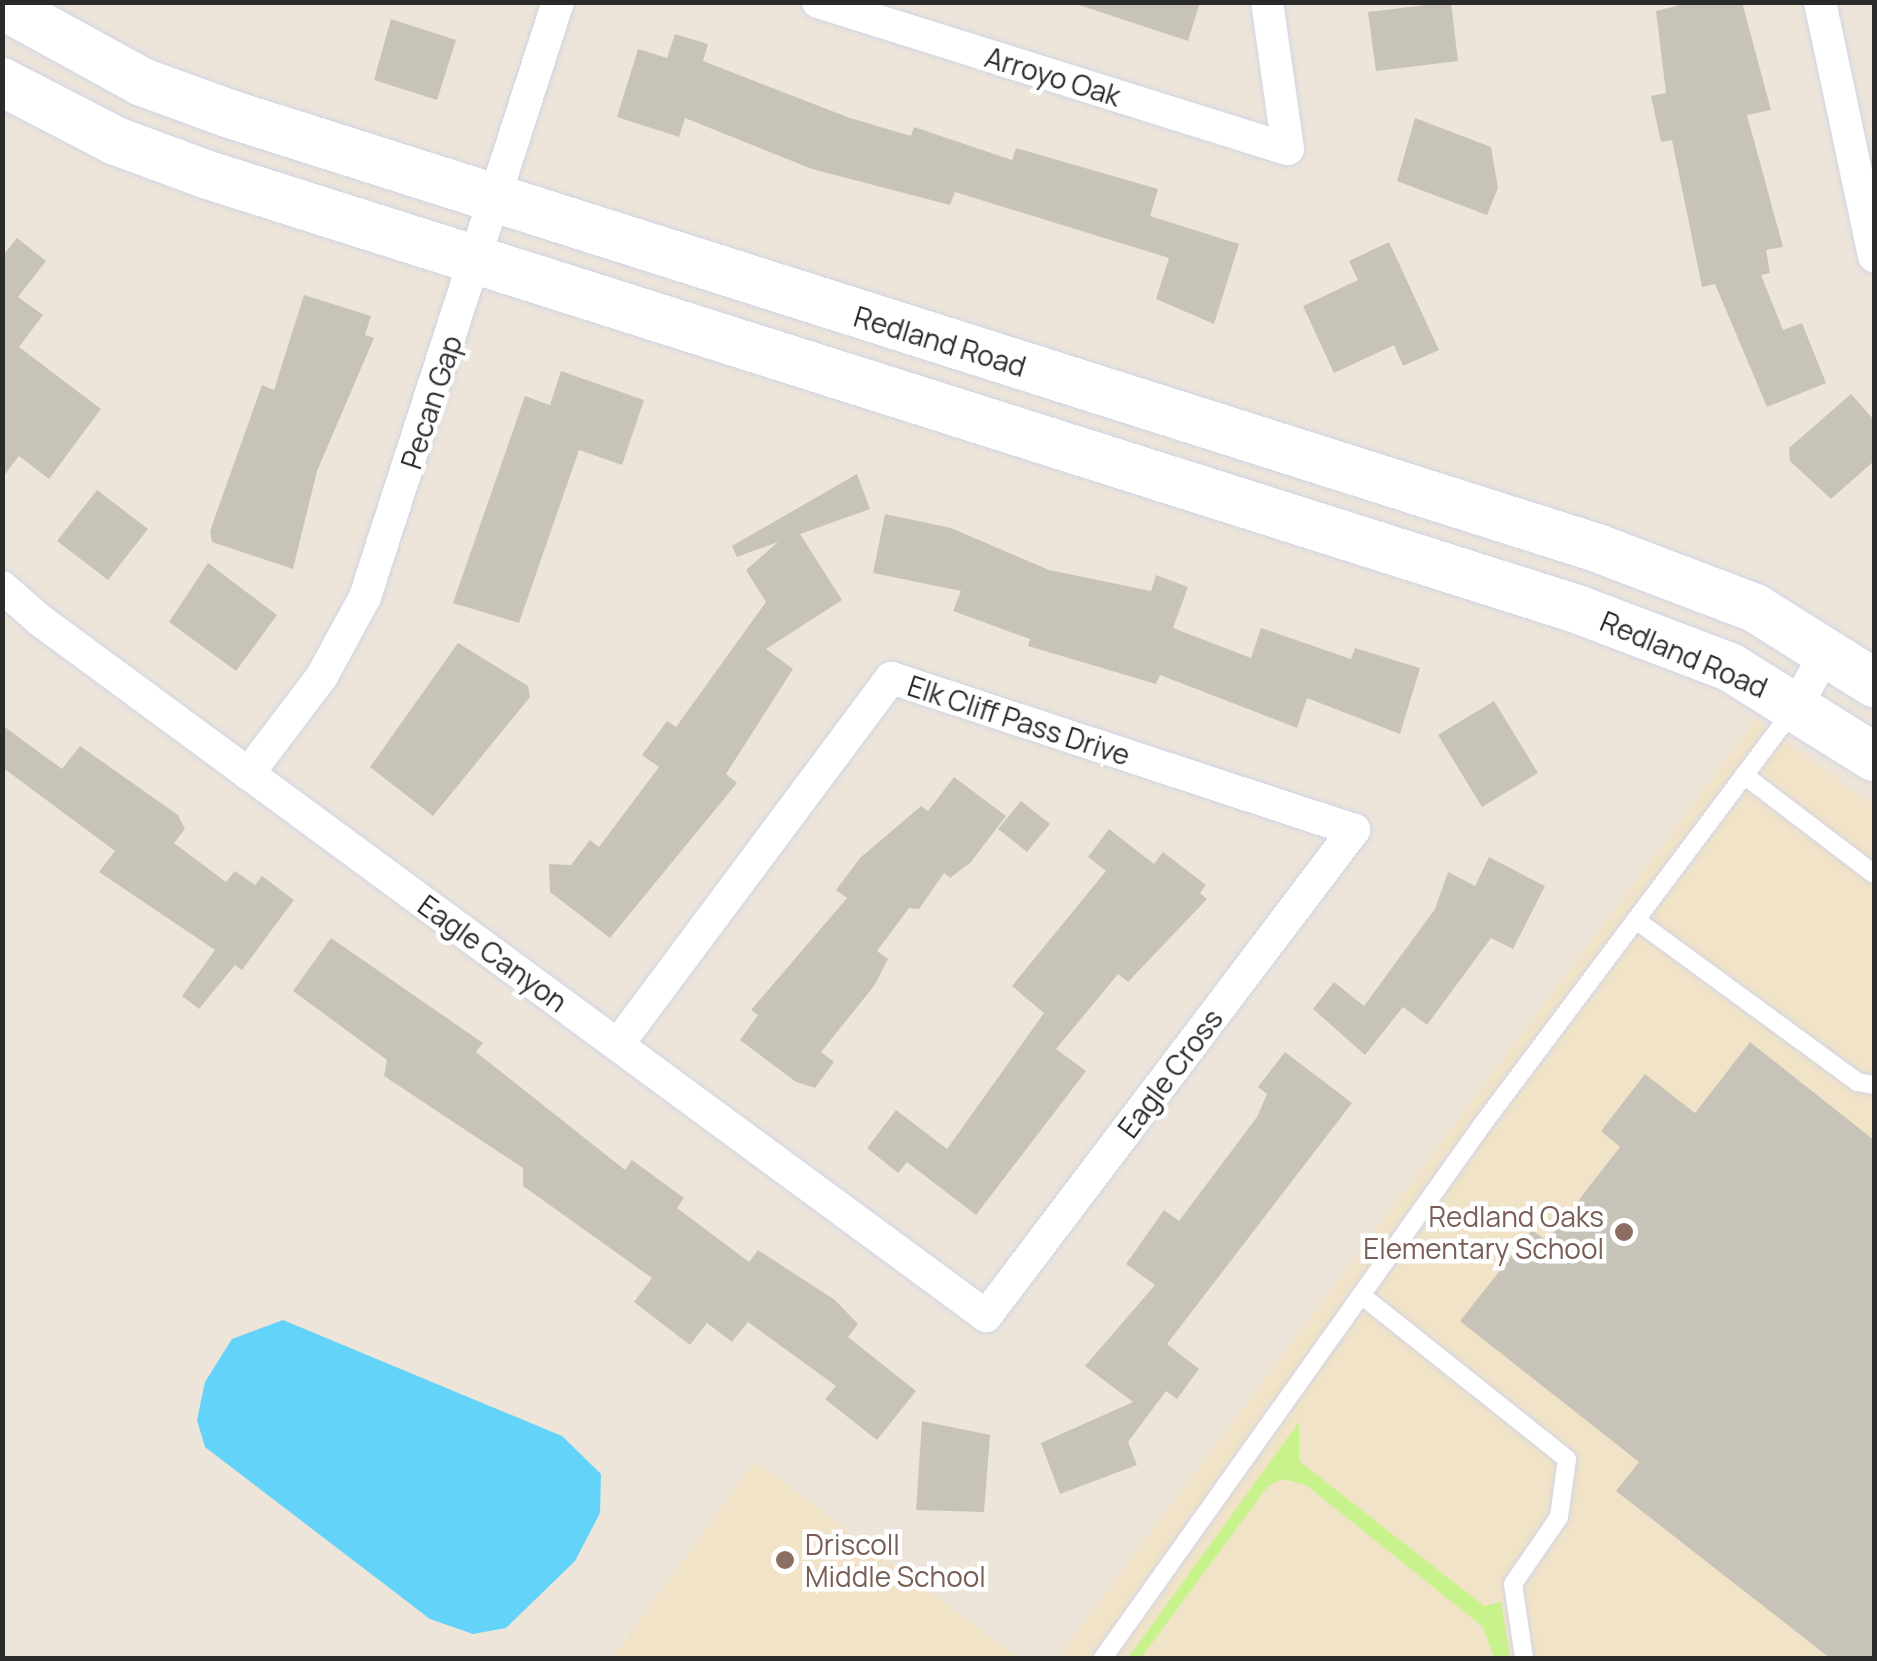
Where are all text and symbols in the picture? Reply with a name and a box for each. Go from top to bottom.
street label: Arroyo Oak [981,40,1125,112]
street label: Redland Road [850,299,1030,383]
street label: Pecan Gap [394,331,468,473]
street label: Redland Road [1596,604,1772,704]
street label: Elk Cliff Pass Drive [904,668,1134,772]
street label: Eagle Canyon [412,888,574,1018]
street label: Eagle Cross [1111,1002,1229,1144]
place label: Redland Oaks Elementary School [1363,1199,1604,1265]
marker: Redland Oaks Elementary School [1613,1221,1635,1243]
place label: Driscoll Middle School [805,1527,986,1593]
marker: Driscoll Middle School [774,1549,796,1571]

